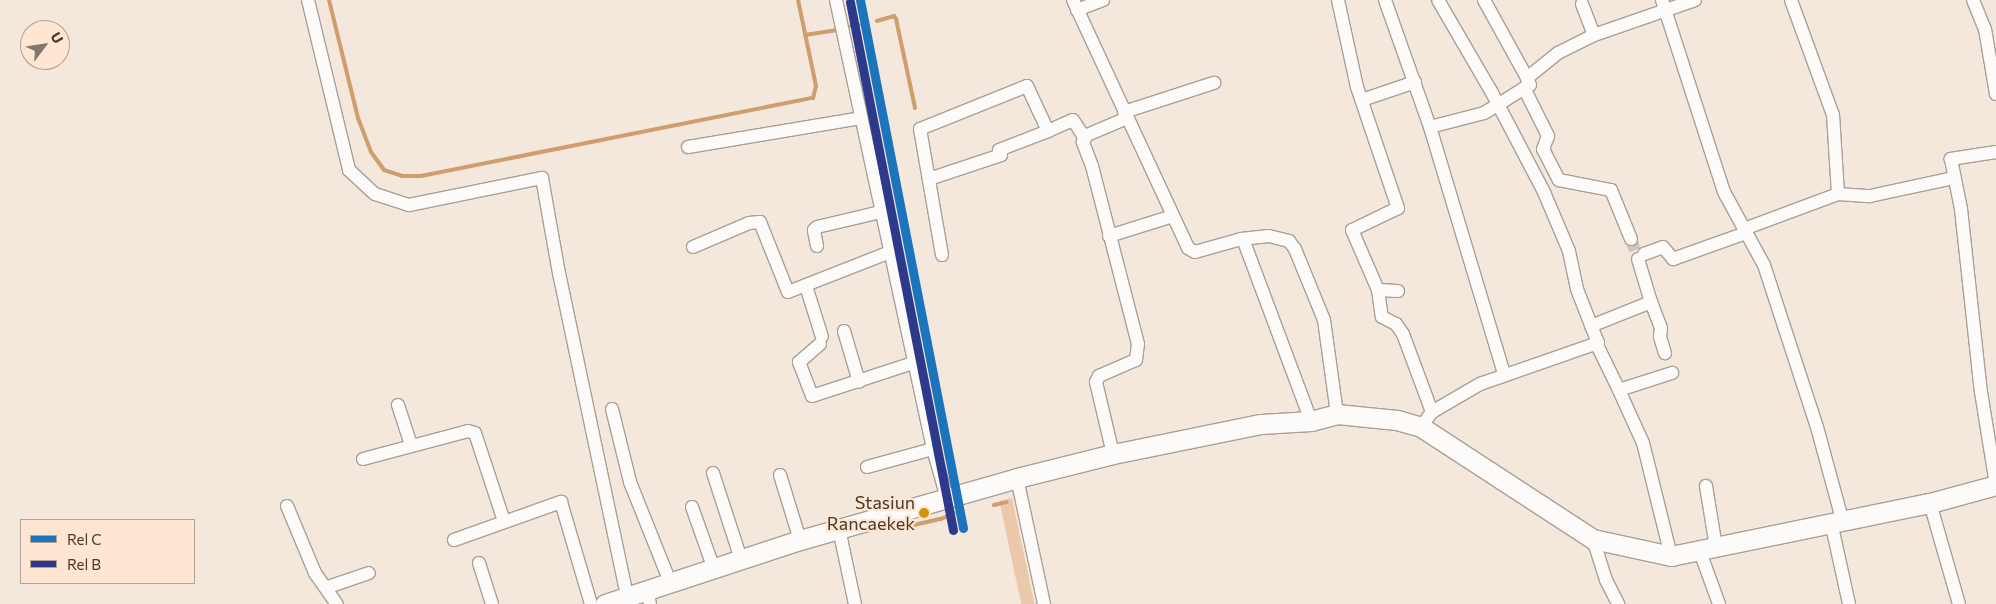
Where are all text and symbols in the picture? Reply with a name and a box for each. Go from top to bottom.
north arrow [20,20,70,70]
text: U [48,29,67,46]
place label: Stasiun Rancaekek [827,492,915,534]
marker: Stasiun Rancaekek [919,508,929,518]
legend [20,519,195,584]
text: Rel C [67,530,101,548]
text: Rel B [67,555,101,573]

